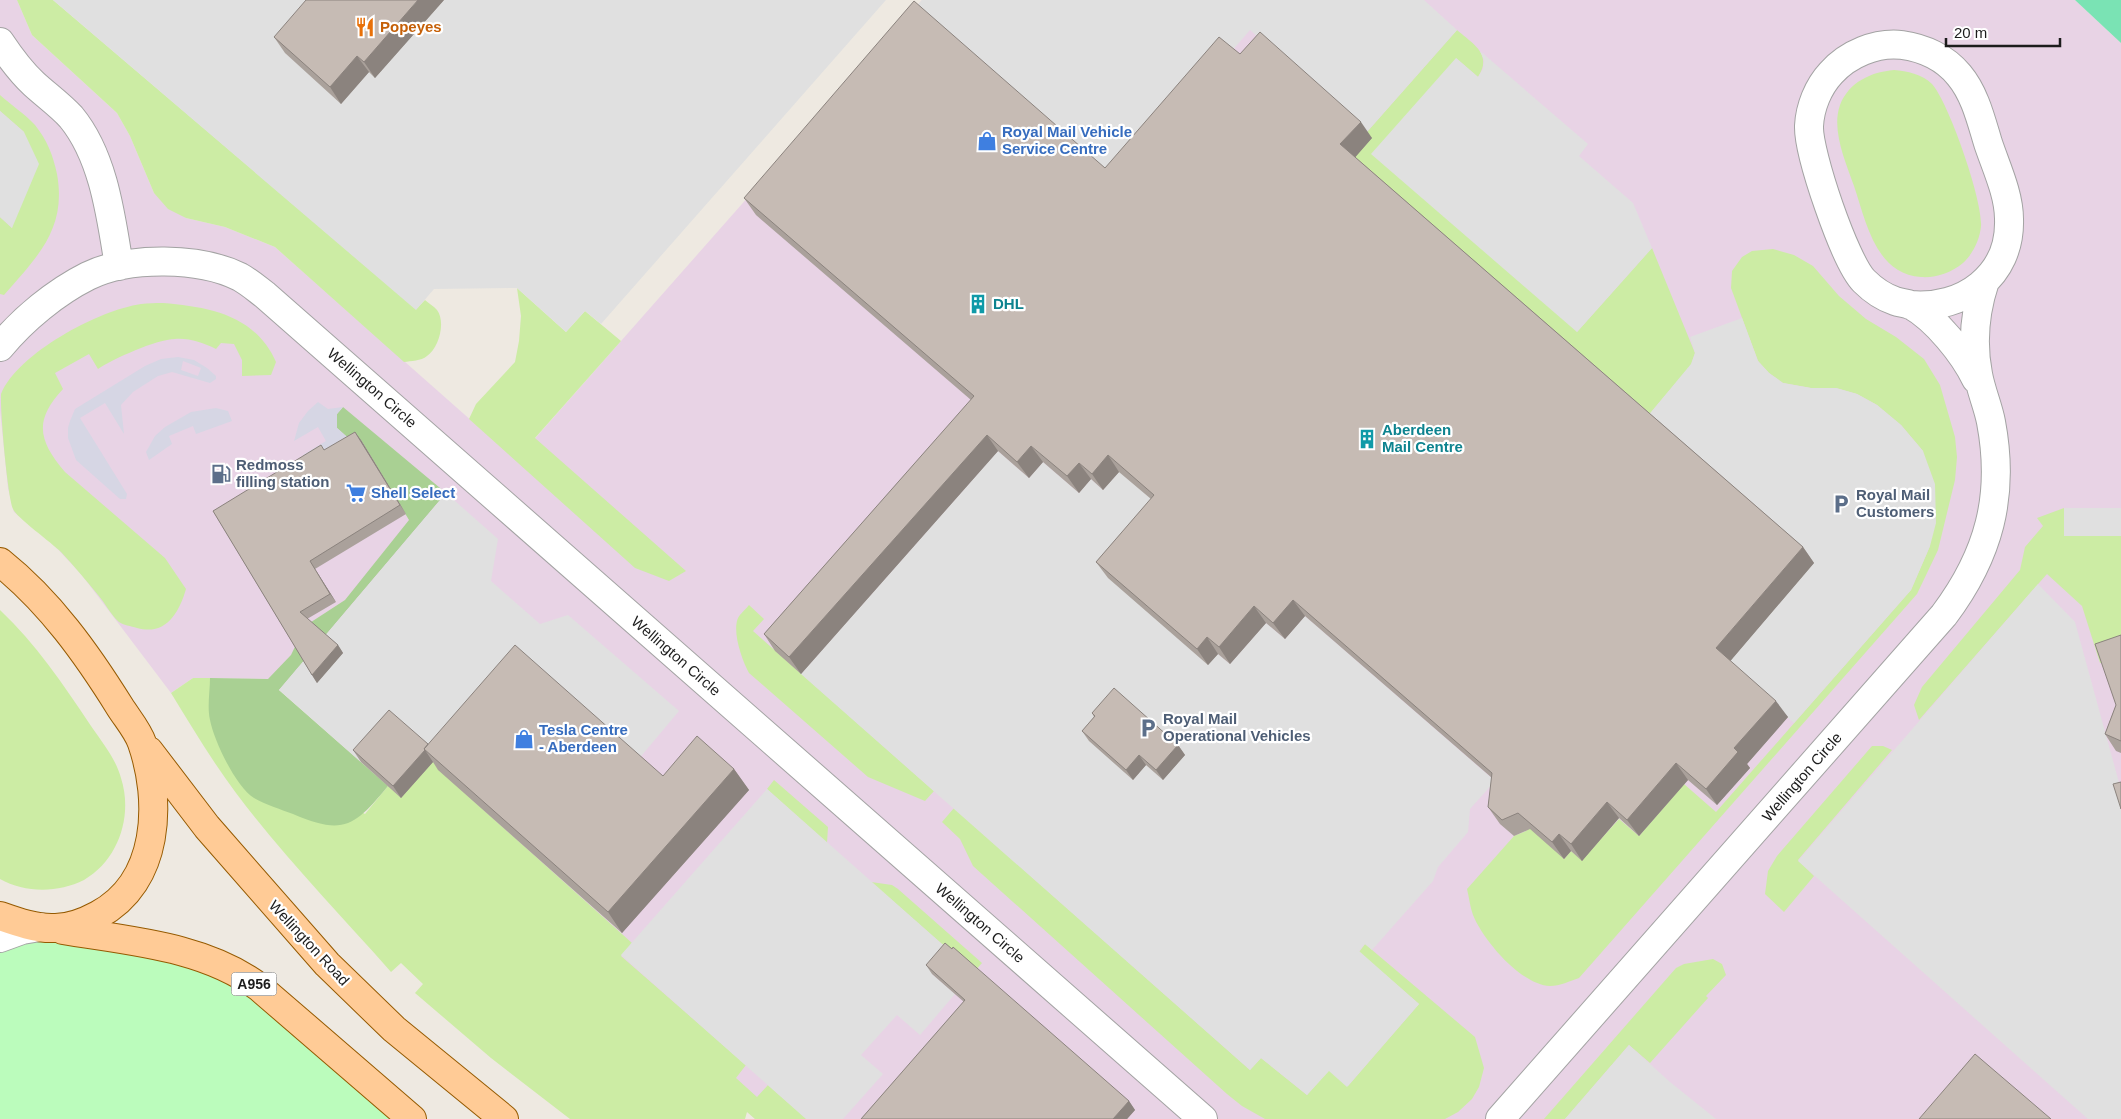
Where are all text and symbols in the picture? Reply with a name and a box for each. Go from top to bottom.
scale bar [1946,15,2060,47]
restaurant icon: Popeyes [354,16,376,38]
place label: Popeyes [380,18,442,35]
text: 20 m [1954,24,1987,41]
place label: Royal Mail Vehicle Service Centre [1002,123,1132,157]
shop icon: Royal Mail Vehicle Service Centre [976,130,998,152]
building icon: DHL [967,293,989,315]
place label: DHL [993,295,1024,312]
street label: Wellington Circle [324,344,420,431]
place label: Aberdeen Mail Centre [1382,421,1463,455]
building icon: Aberdeen Mail Centre [1356,428,1378,450]
place label: Redmoss filling station [236,456,329,490]
fuel station icon: Redmoss filling station [210,463,232,485]
supermarket icon: Shell Select [345,482,367,504]
place label: Shell Select [371,484,455,501]
place label: Royal Mail Customers [1856,486,1934,520]
parking icon: Royal Mail Customers [1830,493,1852,515]
street label: Wellington Circle [628,612,724,699]
place label: Royal Mail Operational Vehicles [1163,710,1311,744]
parking icon: Royal Mail Operational Vehicles [1137,717,1159,739]
place label: Tesla Centre - Aberdeen [539,721,628,755]
shop icon: Tesla Centre - Aberdeen [513,728,535,750]
street label: Wellington Circle [1758,729,1845,825]
street label: Wellington Circle [932,879,1028,966]
street label: Wellington Road [266,897,353,989]
road number: A956 [232,972,276,996]

